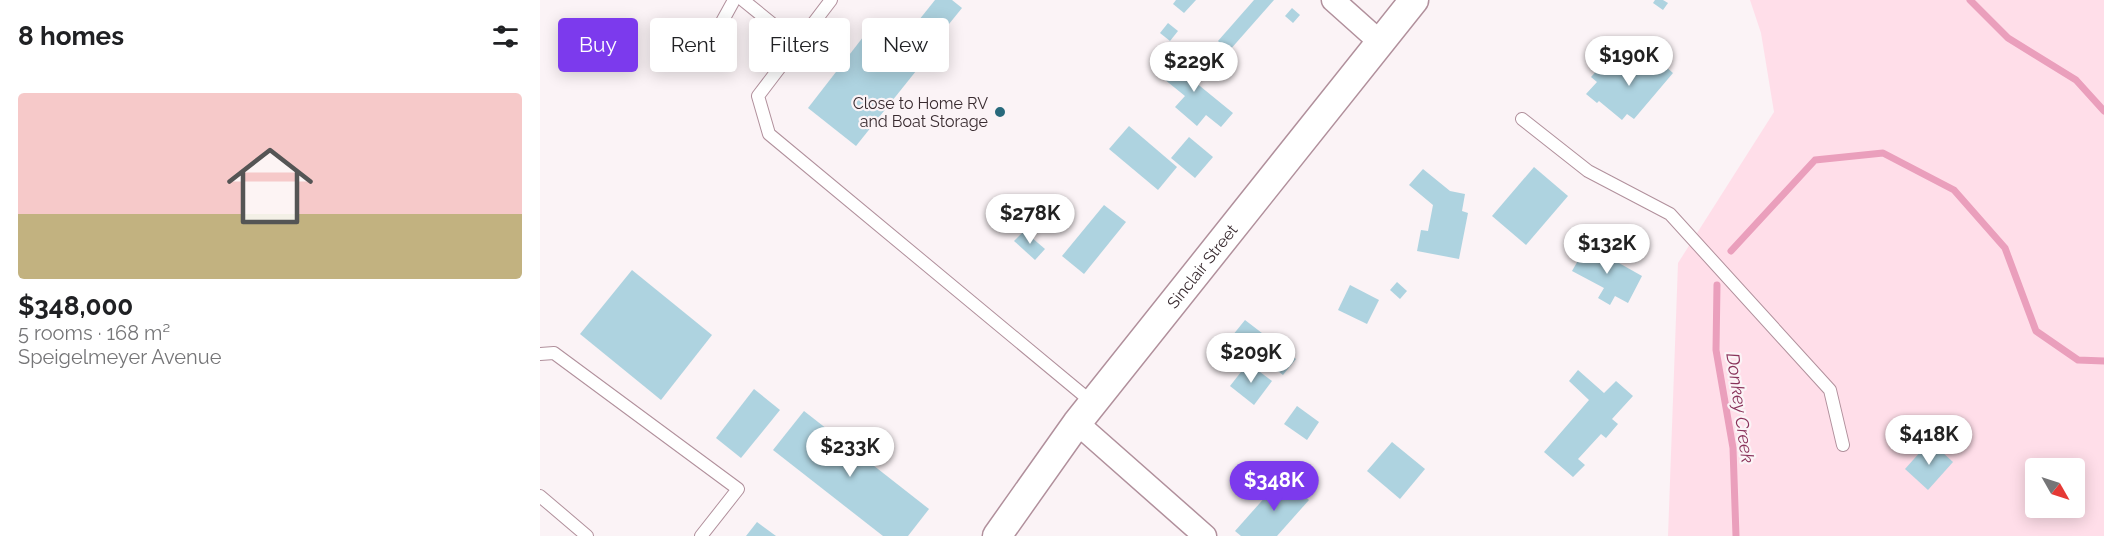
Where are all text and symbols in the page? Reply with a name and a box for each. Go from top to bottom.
chip: Buy [558,18,638,72]
chip: Rent [650,18,737,72]
chip: Filters [749,18,850,72]
chip: New [862,18,949,72]
icon: filters [489,20,522,53]
text: 8 homes [18,21,124,51]
pin: $190K [1587,36,1671,87]
pin: $229K [1152,42,1236,93]
text: $190K [1599,43,1659,67]
text: $229K [1164,49,1224,73]
place label: Close to Home RV and Boat Storage [853,94,988,131]
marker: Close to Home RV and Boat Storage [993,105,1007,119]
icon: home [216,132,324,240]
pin: $278K [988,194,1072,245]
text: $278K [1000,201,1060,225]
street label: Sinclair Street [1163,220,1242,312]
pin: $132K [1565,224,1649,275]
text: $132K [1578,231,1636,255]
text: $348,000 [18,291,133,321]
text: 5 rooms · 168 m² [18,321,170,345]
pin: $209K [1209,333,1293,384]
text: $209K [1220,340,1282,364]
text: Speigelmeyer Avenue [18,345,221,369]
water label: Donkey Creek [1722,351,1759,465]
pin: $418K [1887,415,1971,466]
text: $418K [1899,422,1959,446]
pin: $233K [808,427,892,478]
text: $233K [820,434,880,458]
north arrow [2025,458,2085,518]
map controls [2025,458,2085,518]
pin: $348K [1232,461,1316,512]
text: $348K [1244,468,1304,492]

